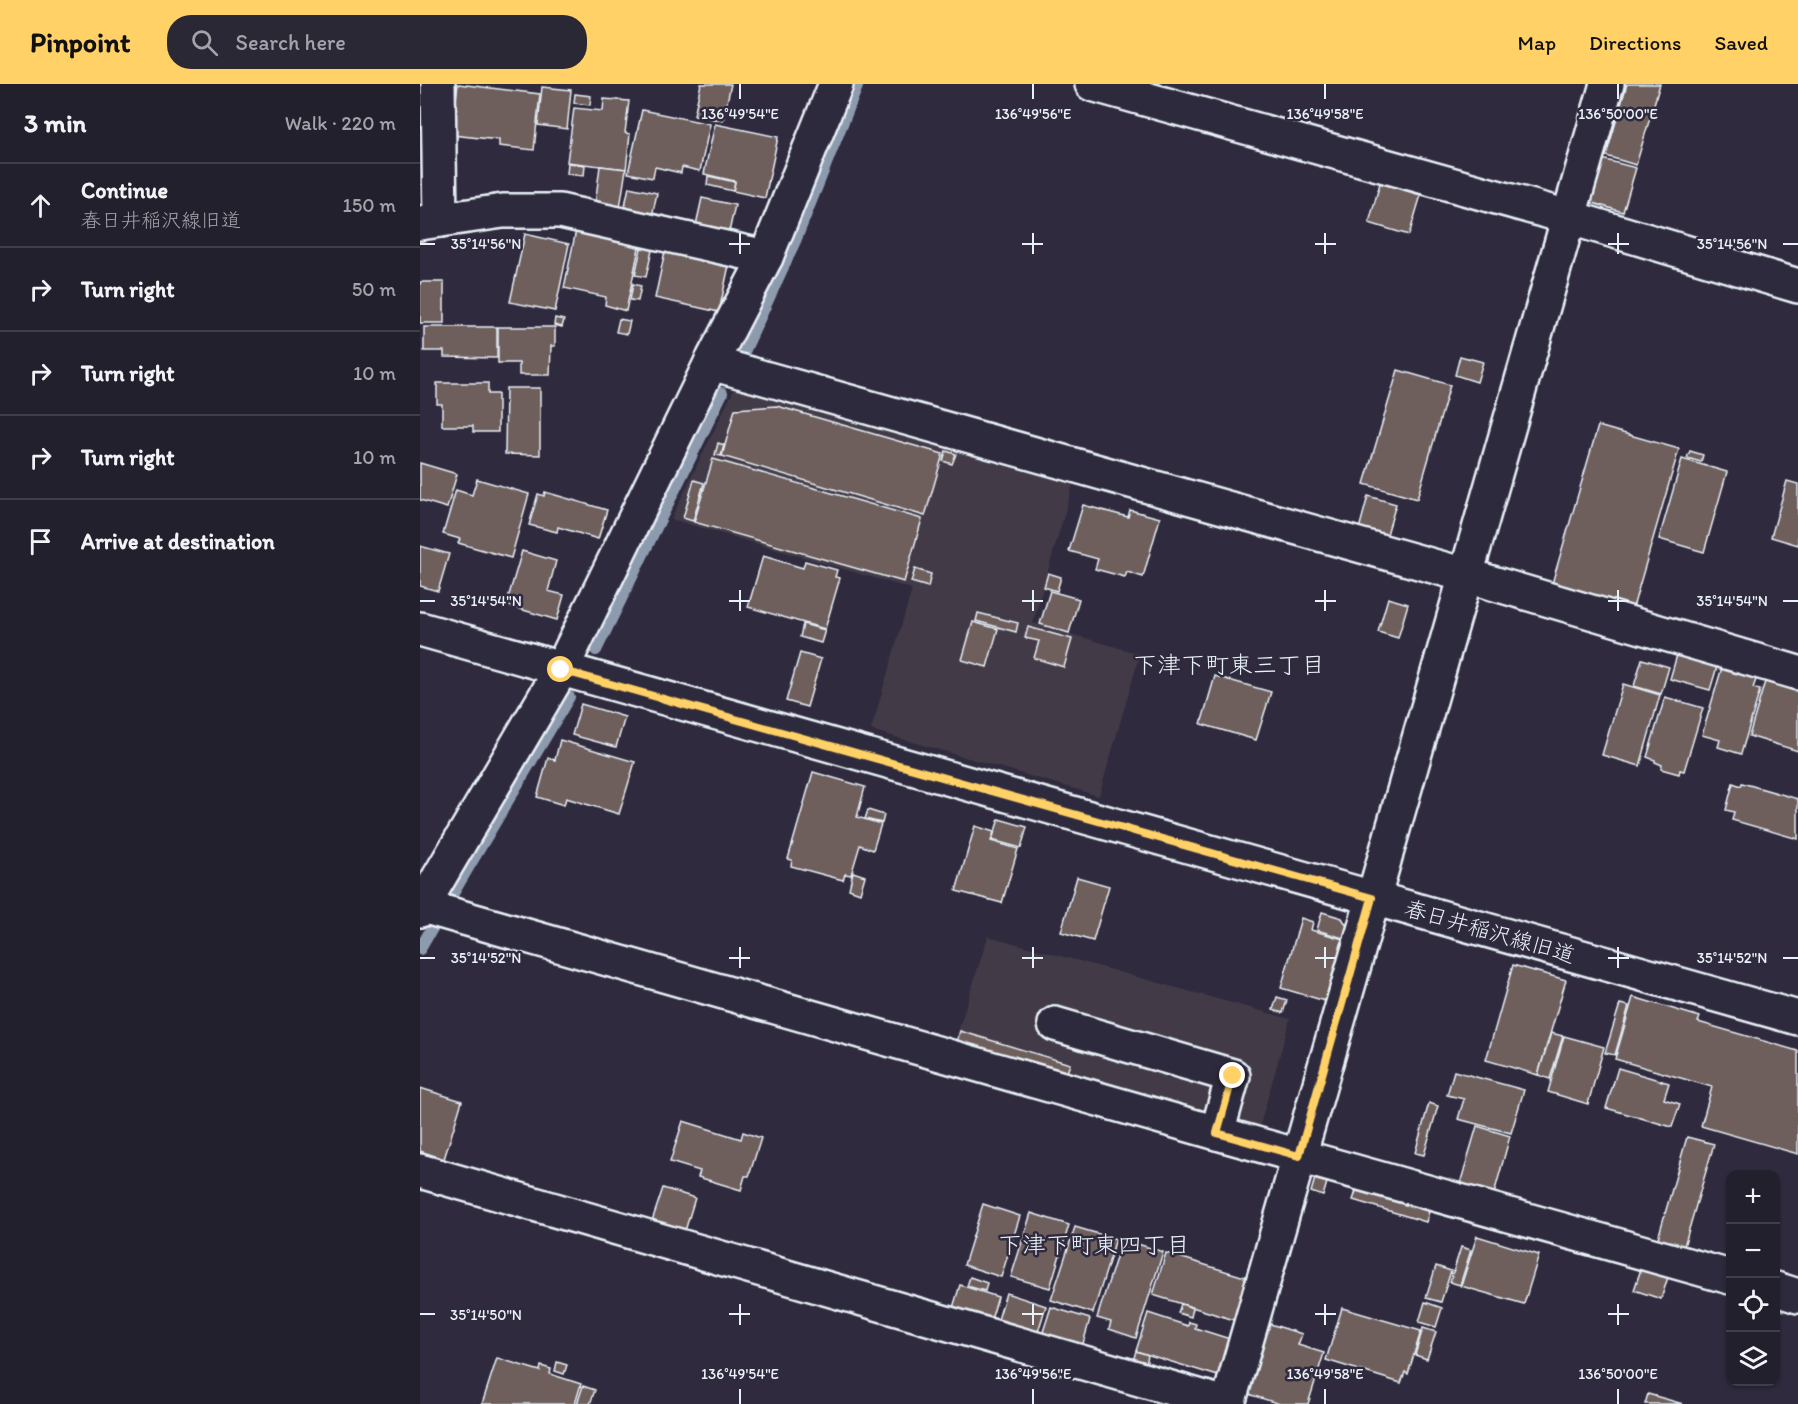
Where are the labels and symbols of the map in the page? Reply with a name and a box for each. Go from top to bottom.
text: 136°49'54"E [701,105,779,123]
text: 136°49'56"E [995,105,1071,123]
text: 136°49'58"E [1287,105,1364,123]
text: 136°50'00"E [1578,105,1658,123]
text: 35°14'56"N [451,235,521,253]
text: 35°14'56"N [1697,235,1767,253]
text: 35°14'54"N [450,592,522,610]
text: 35°14'54"N [1696,592,1768,610]
district label: 下津下町東三丁目 [1133,650,1325,679]
route start [547,656,573,682]
street label: 春日井稲沢線旧道 [1402,894,1578,969]
text: 35°14'52"N [451,949,521,967]
text: 35°14'52"N [1697,949,1767,967]
route end [1219,1062,1245,1088]
district label: 下津下町東四丁目 [998,1230,1190,1259]
text: 35°14'50"N [450,1306,522,1324]
text: 136°49'54"E [701,1365,779,1383]
text: 136°49'56"E [995,1365,1071,1383]
text: 136°49'58"E [1287,1365,1364,1383]
text: 136°50'00"E [1578,1365,1658,1383]

